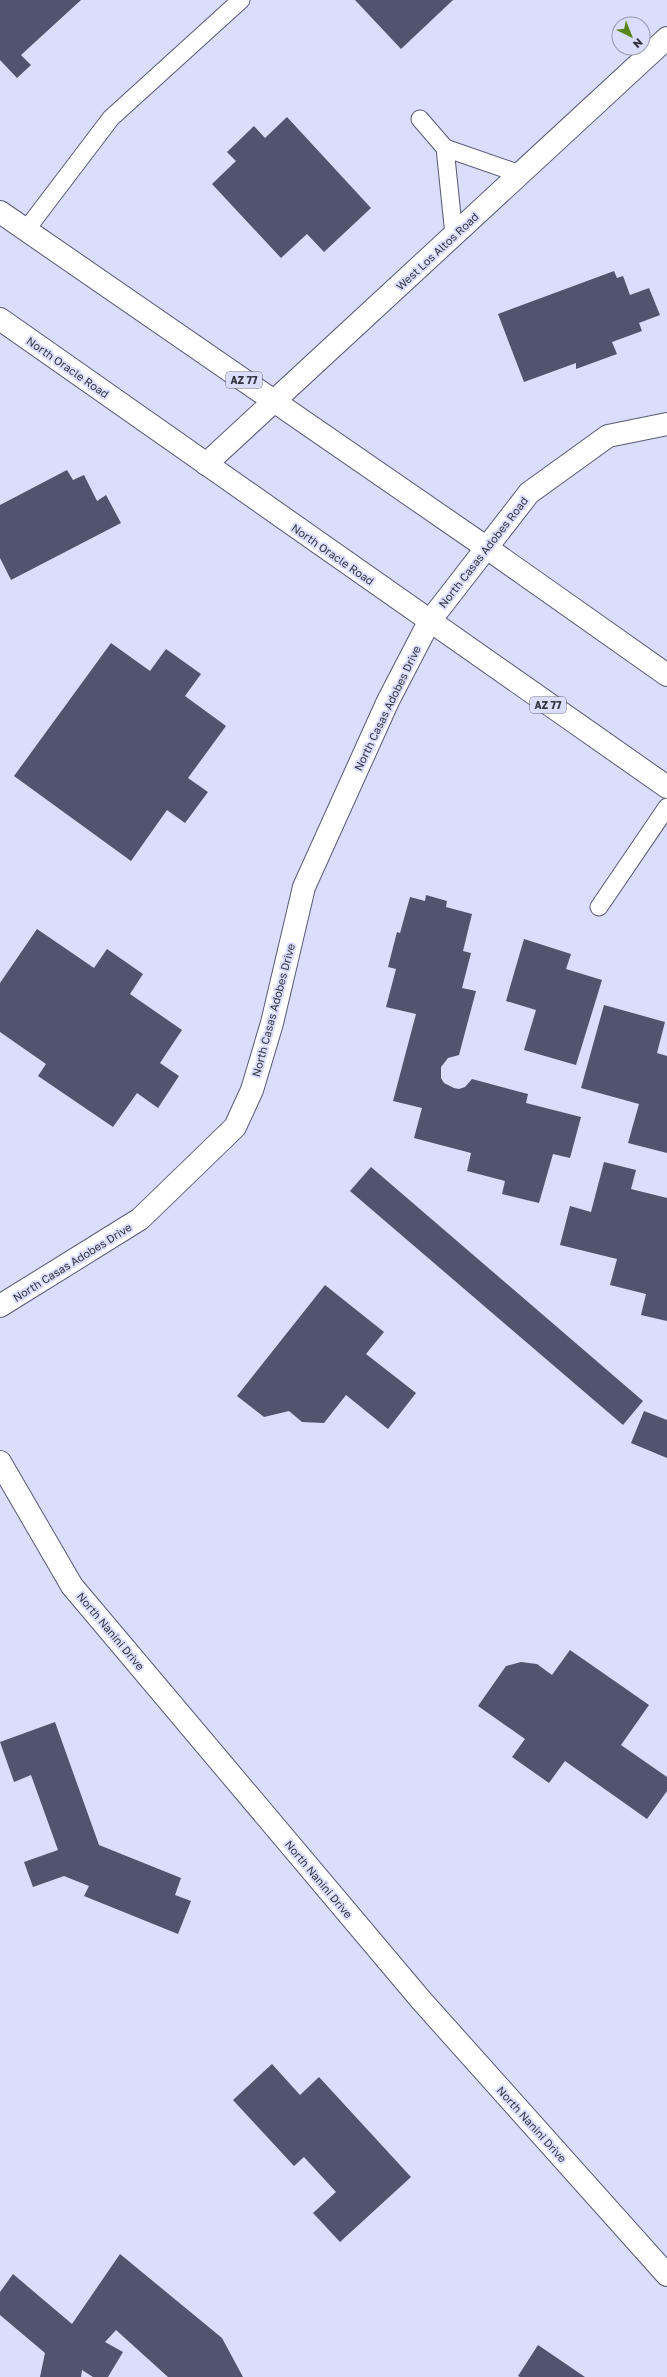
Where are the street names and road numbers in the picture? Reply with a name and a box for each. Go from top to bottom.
street label: West Los Altos Road [393,209,481,293]
street label: North Oracle Road [24,334,112,400]
road number: AZ 77 [226,372,262,388]
street label: North Casas Adobes Road [436,494,530,610]
street label: North Oracle Road [289,521,377,587]
street label: North Casas Adobes Drive [351,643,423,773]
road number: AZ 77 [530,697,566,713]
street label: North Casas Adobes Drive [249,942,297,1078]
street label: North Casas Adobes Drive [10,1220,134,1304]
street label: North Nanini Drive [75,1590,147,1672]
street label: North Nanini Drive [283,1838,355,1920]
street label: North Nanini Drive [495,2083,569,2165]

